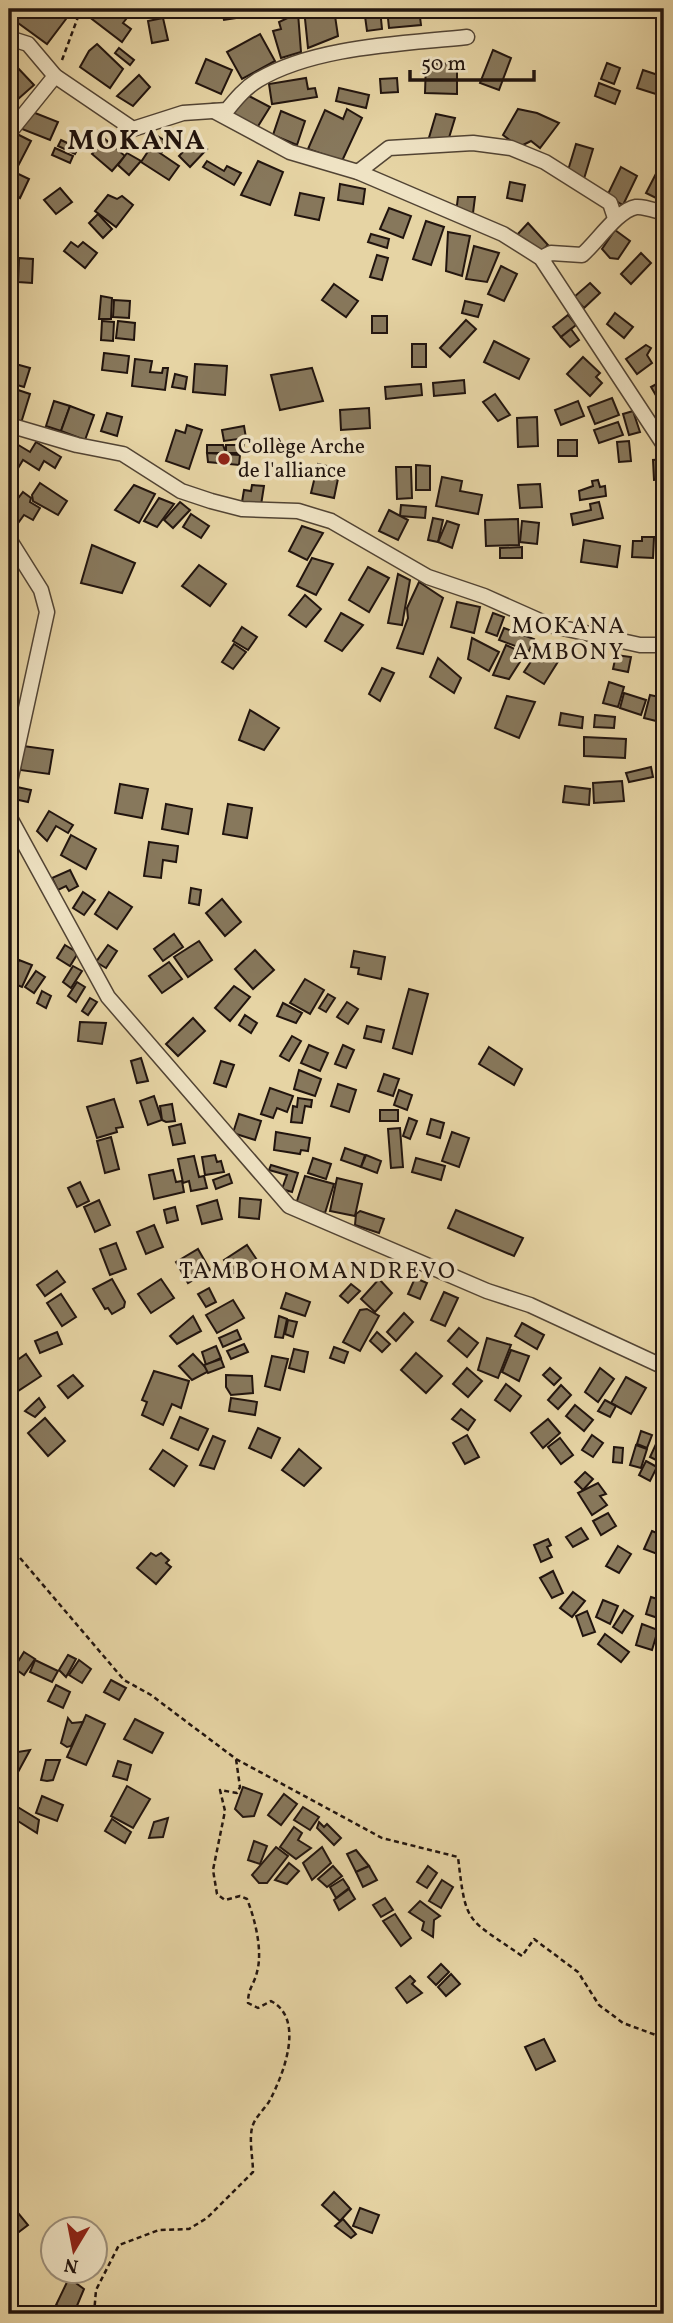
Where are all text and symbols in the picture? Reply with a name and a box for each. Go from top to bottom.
scale bar [410,38,535,82]
text: 50 m [421,50,466,79]
district label: MOKANA [67,122,207,161]
place label: Collège Arche de l'alliance [238,433,365,486]
marker: Collège Arche de l'alliance [216,451,232,467]
district label: MOKANA AMBONY [512,611,626,669]
district label: TAMBOHOMANDREVO [179,1256,457,1288]
north arrow [38,2214,108,2284]
text: N [62,2251,80,2279]

